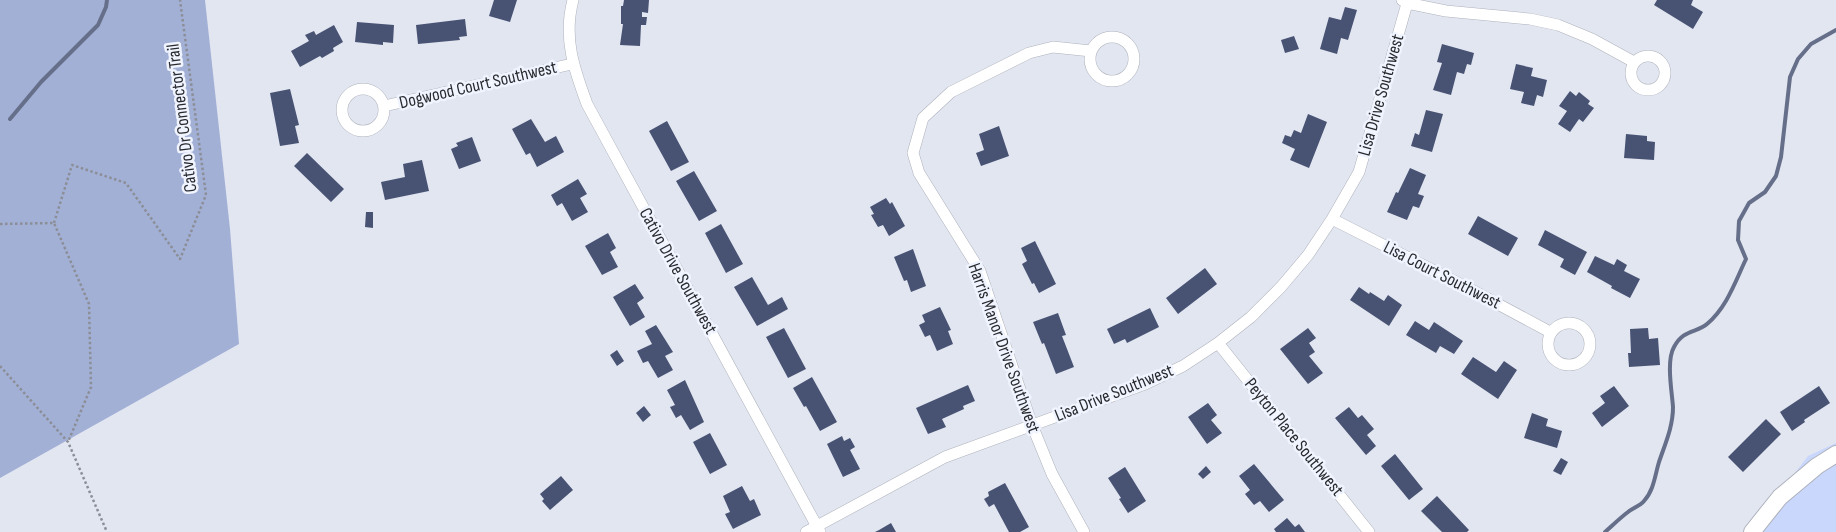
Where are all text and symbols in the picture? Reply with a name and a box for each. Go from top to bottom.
street label: Lisa Drive Southwest [1354,31,1409,158]
street label: Cativo Dr Connector Trail [162,43,202,193]
street label: Dogwood Court Southwest [397,57,559,113]
street label: Cativo Drive Southwest [635,204,722,338]
street label: Lisa Court Southwest [1380,236,1505,314]
street label: Harris Manor Drive Southwest [963,260,1045,436]
street label: Lisa Drive Southwest [1052,360,1177,426]
street label: Peyton Place Southwest [1240,374,1348,500]

